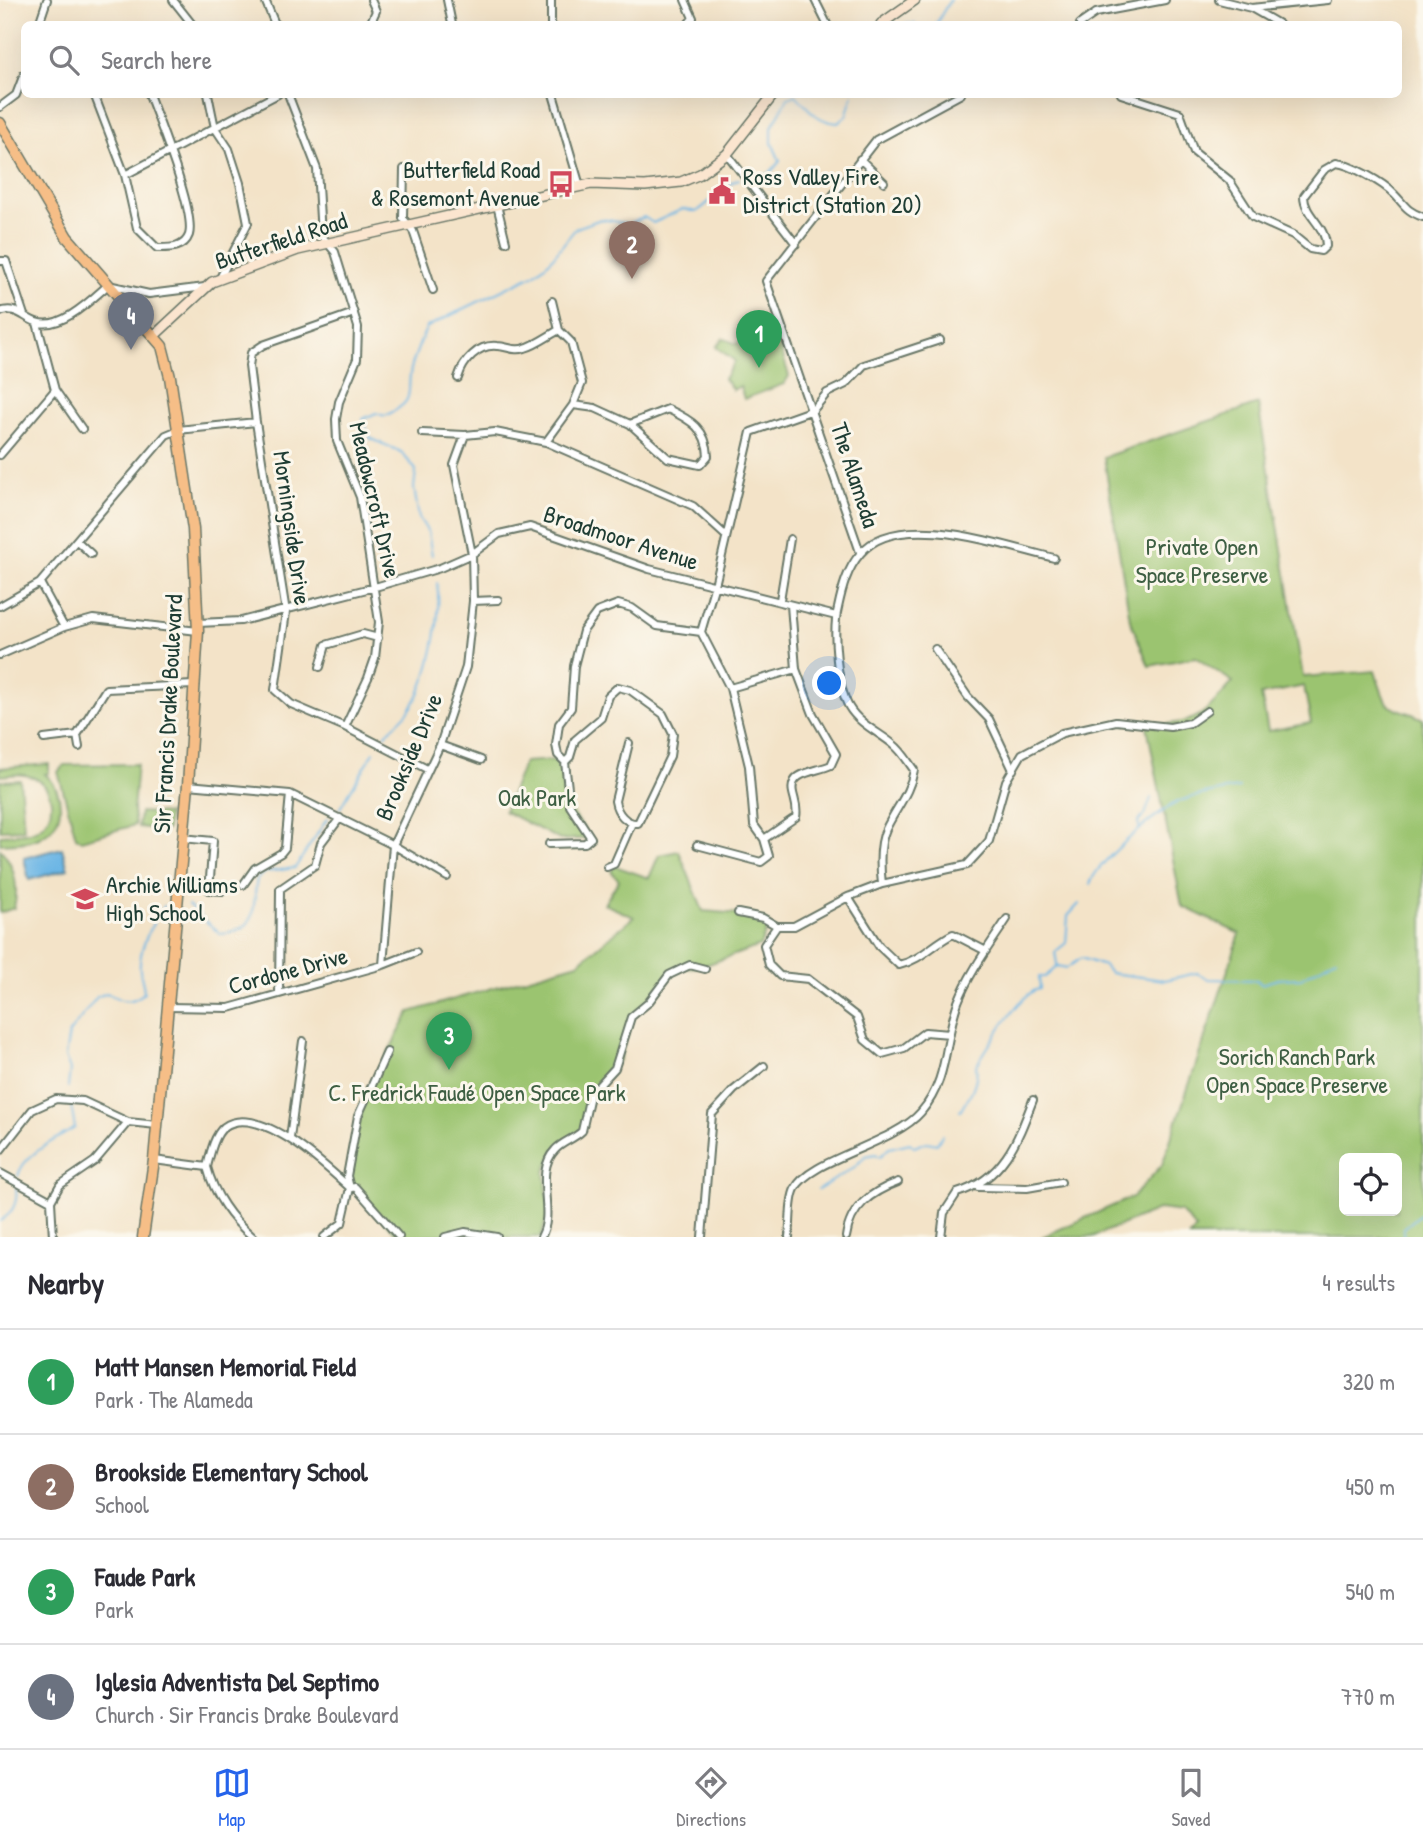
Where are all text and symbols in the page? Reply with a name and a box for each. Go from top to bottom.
search box [21,21,1402,98]
icon: search [45,41,83,79]
text: Search here [101,42,212,77]
place label: Butterfield Road & Rosemont Avenue [371,153,540,213]
place label: Ross Valley Fire District (Station 20) [743,160,922,220]
bus stop icon: Butterfield Road & Rosemont Avenue [546,169,576,199]
public building icon: Ross Valley Fire District (Station 20) [707,176,737,206]
street label: Butterfield Road [211,204,351,276]
pin: 2 [609,221,655,279]
pin: 4 [108,292,154,350]
pin: 1 [736,310,782,368]
street label: The Alameda [824,418,888,531]
street label: Meadowcroft Drive [342,419,410,581]
street label: Morningside Drive [266,449,320,607]
street label: Broadmoor Avenue [540,497,703,577]
park label: Private Open Space Preserve [1136,530,1269,590]
street label: Sir Francis Drake Boulevard [145,594,189,834]
your location [812,666,846,700]
street label: Brookside Drive [367,688,449,825]
park label: Oak Park [498,781,576,813]
place label: Archie Williams High School [106,868,238,928]
school or university icon: Archie Williams High School [70,884,100,914]
street label: Cordone Drive [225,939,351,1001]
pin: 3 [426,1012,472,1070]
park label: Sorich Ranch Park Open Space Preserve [1206,1040,1389,1100]
park label: C. Fredrick Faudé Open Space Park [328,1076,626,1108]
map controls [1339,1153,1402,1216]
button: locate [1339,1153,1402,1216]
text: Nearby [28,1263,104,1303]
text: 4 results [1322,1267,1395,1298]
text: Matt Mansen Memorial Field [95,1349,356,1384]
text: 1 [47,1366,55,1397]
text: 320 m [1343,1366,1395,1397]
text: Park · The Alameda [95,1384,253,1415]
text: Brookside Elementary School [95,1454,368,1489]
text: 2 [46,1471,56,1502]
text: 450 m [1345,1471,1395,1502]
text: School [95,1489,149,1520]
text: Faude Park [95,1559,195,1594]
text: 3 [46,1576,56,1607]
text: 540 m [1345,1576,1395,1607]
text: Park [95,1594,133,1625]
text: Iglesia Adventista Del Septimo [95,1664,379,1699]
text: 4 [47,1681,55,1712]
text: 770 m [1341,1681,1395,1712]
text: Church · Sir Francis Drake Boulevard [95,1699,398,1730]
tab: Map [213,1764,251,1832]
tab: Directions [676,1764,746,1832]
tab: Saved [1172,1764,1210,1832]

